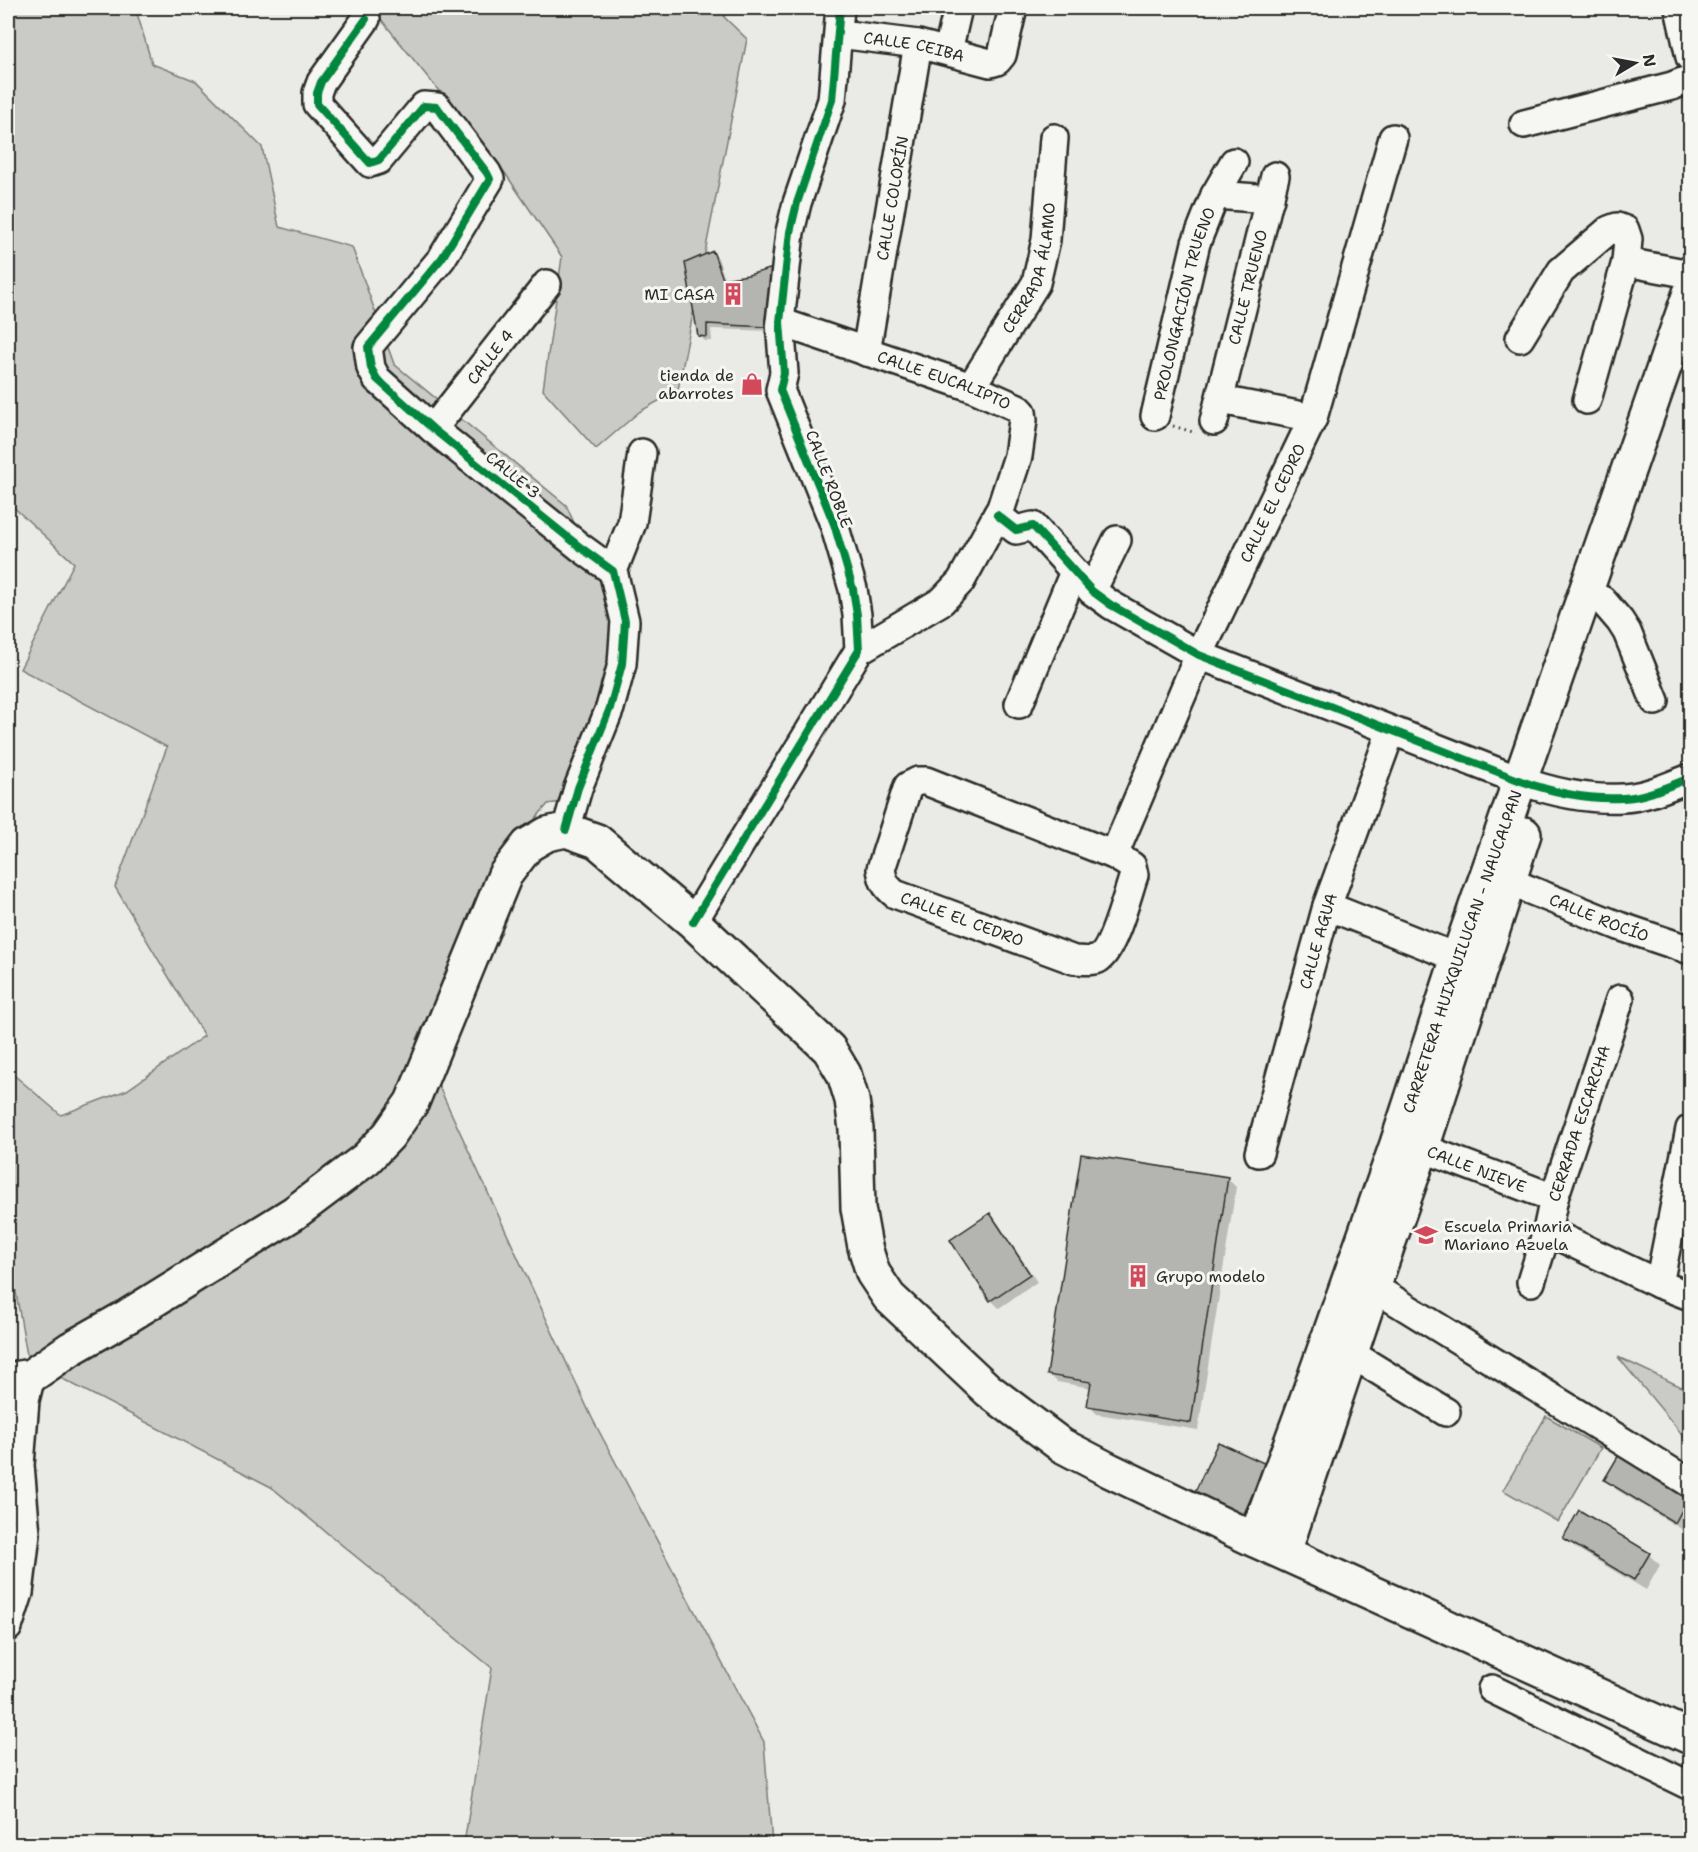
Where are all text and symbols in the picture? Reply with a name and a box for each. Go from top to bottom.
street label: CALLE CEIBA [862,27,967,66]
north arrow [1605,33,1665,93]
text: N [1638,52,1661,69]
street label: CALLE COLORÍN [871,134,913,262]
street label: CERRADA ÁLAMO [997,202,1059,337]
street label: PROLONGACIÓN TRUENO [1149,204,1220,402]
street label: CALLE TRUENO [1223,227,1272,347]
building icon: MI CASA [720,281,746,307]
place label: MI CASA [644,284,715,305]
street label: CALLE 4 [462,325,518,388]
street label: CALLE EUCALIPTO [875,345,1014,414]
place label: tienda de abarrotes [658,365,734,404]
shop icon: tienda de abarrotes [739,371,765,397]
street label: CALLE ROBLE [801,427,857,531]
street label: CALLE EL CEDRO [1235,440,1310,566]
street label: CALLE 3 [481,447,545,503]
street label: CARRETERA HUIXQUILUCAN - NAUCALPAN [1397,787,1526,1116]
street label: CALLE EL CEDRO [898,887,1026,951]
street label: CALLE ROCÍO [1546,889,1652,946]
street label: CALLE AGUA [1294,890,1341,991]
street label: CERRADA ESCARCHA [1543,1042,1615,1204]
street label: CALLE NIEVE [1424,1140,1529,1197]
place label: Escuela Primaria Mariano Azuela [1444,1216,1572,1255]
school or university icon: Escuela Primaria Mariano Azuela [1413,1222,1439,1248]
building icon: Grupo modelo [1125,1263,1151,1289]
place label: Grupo modelo [1156,1266,1265,1287]

